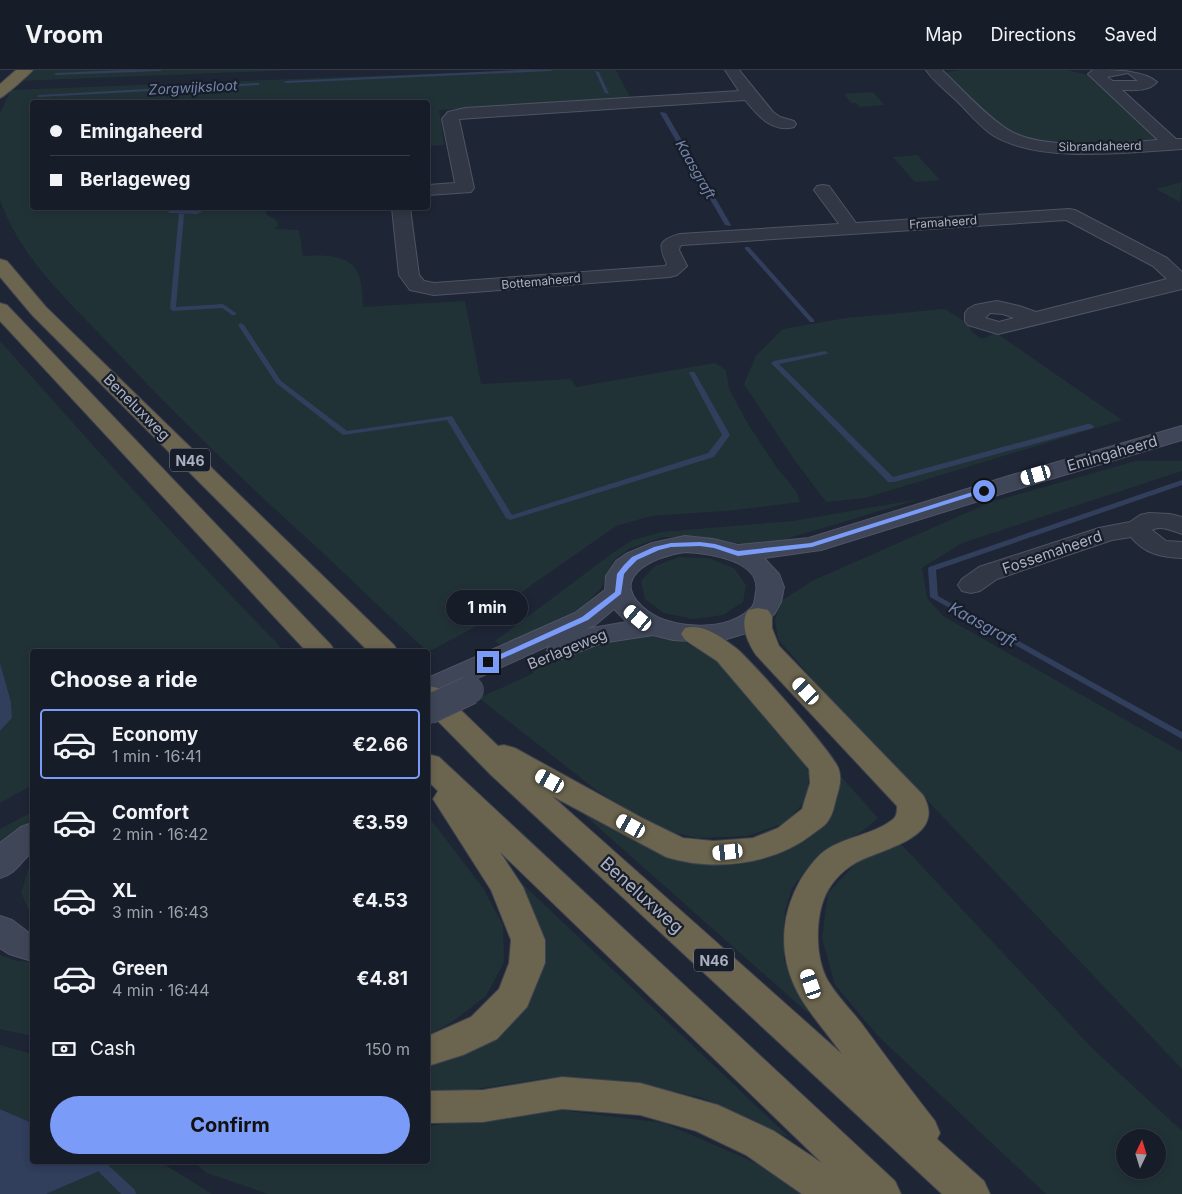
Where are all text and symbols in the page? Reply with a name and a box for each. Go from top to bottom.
text: Vroom [25,20,103,49]
text: Map [925,24,963,45]
text: Directions [991,24,1076,45]
text: Saved [1104,24,1157,45]
water label: Zorgwijksloot [148,76,238,98]
text: Emingaheerd [80,120,203,143]
water label: Kaasgraft [672,137,720,202]
street label: Sibrandaheerd [1058,138,1142,154]
text: Berlageweg [80,168,190,191]
street label: Framaheerd [909,212,977,232]
street label: Bottemaheerd [501,270,581,292]
street label: Beneluxweg [100,370,174,444]
street label: Emingaheerd [1065,431,1159,475]
road number: N46 [170,448,210,472]
car [1019,464,1052,486]
route start [973,480,995,502]
street label: Fossemaheerd [1000,526,1104,578]
callout: 1 min [447,590,529,624]
text: 1 min [467,597,507,617]
water label: Kaasgraft [946,597,1021,651]
car [621,603,654,633]
street label: Berlageweg [524,624,610,674]
route end [477,651,499,673]
text: Choose a ride [50,666,198,692]
car [790,675,821,707]
icon: car [52,722,97,767]
text: Economy [112,723,198,746]
text: €2.66 [353,733,408,756]
text: 1 min · 16:41 [112,746,202,766]
car [533,767,566,795]
icon: car [52,800,97,845]
text: Comfort [112,801,189,824]
text: €3.59 [352,811,408,834]
car [614,812,647,840]
text: 2 min · 16:42 [112,824,208,844]
car [712,843,743,861]
street label: Beneluxweg [596,852,688,938]
icon: car [52,878,97,923]
text: XL [112,879,137,902]
text: €4.53 [352,889,408,912]
text: 3 min · 16:43 [112,902,209,922]
road number: N46 [694,948,734,972]
icon: car [52,956,97,1001]
text: Green [112,957,168,980]
text: €4.81 [356,967,408,990]
car [799,967,822,1001]
text: 4 min · 16:44 [112,980,210,1000]
icon: cash [50,1035,78,1063]
text: Cash [90,1037,136,1060]
text: 150 m [365,1039,410,1059]
button: Confirm [50,1096,410,1154]
north arrow [1116,1129,1166,1179]
map controls [1116,1129,1166,1179]

